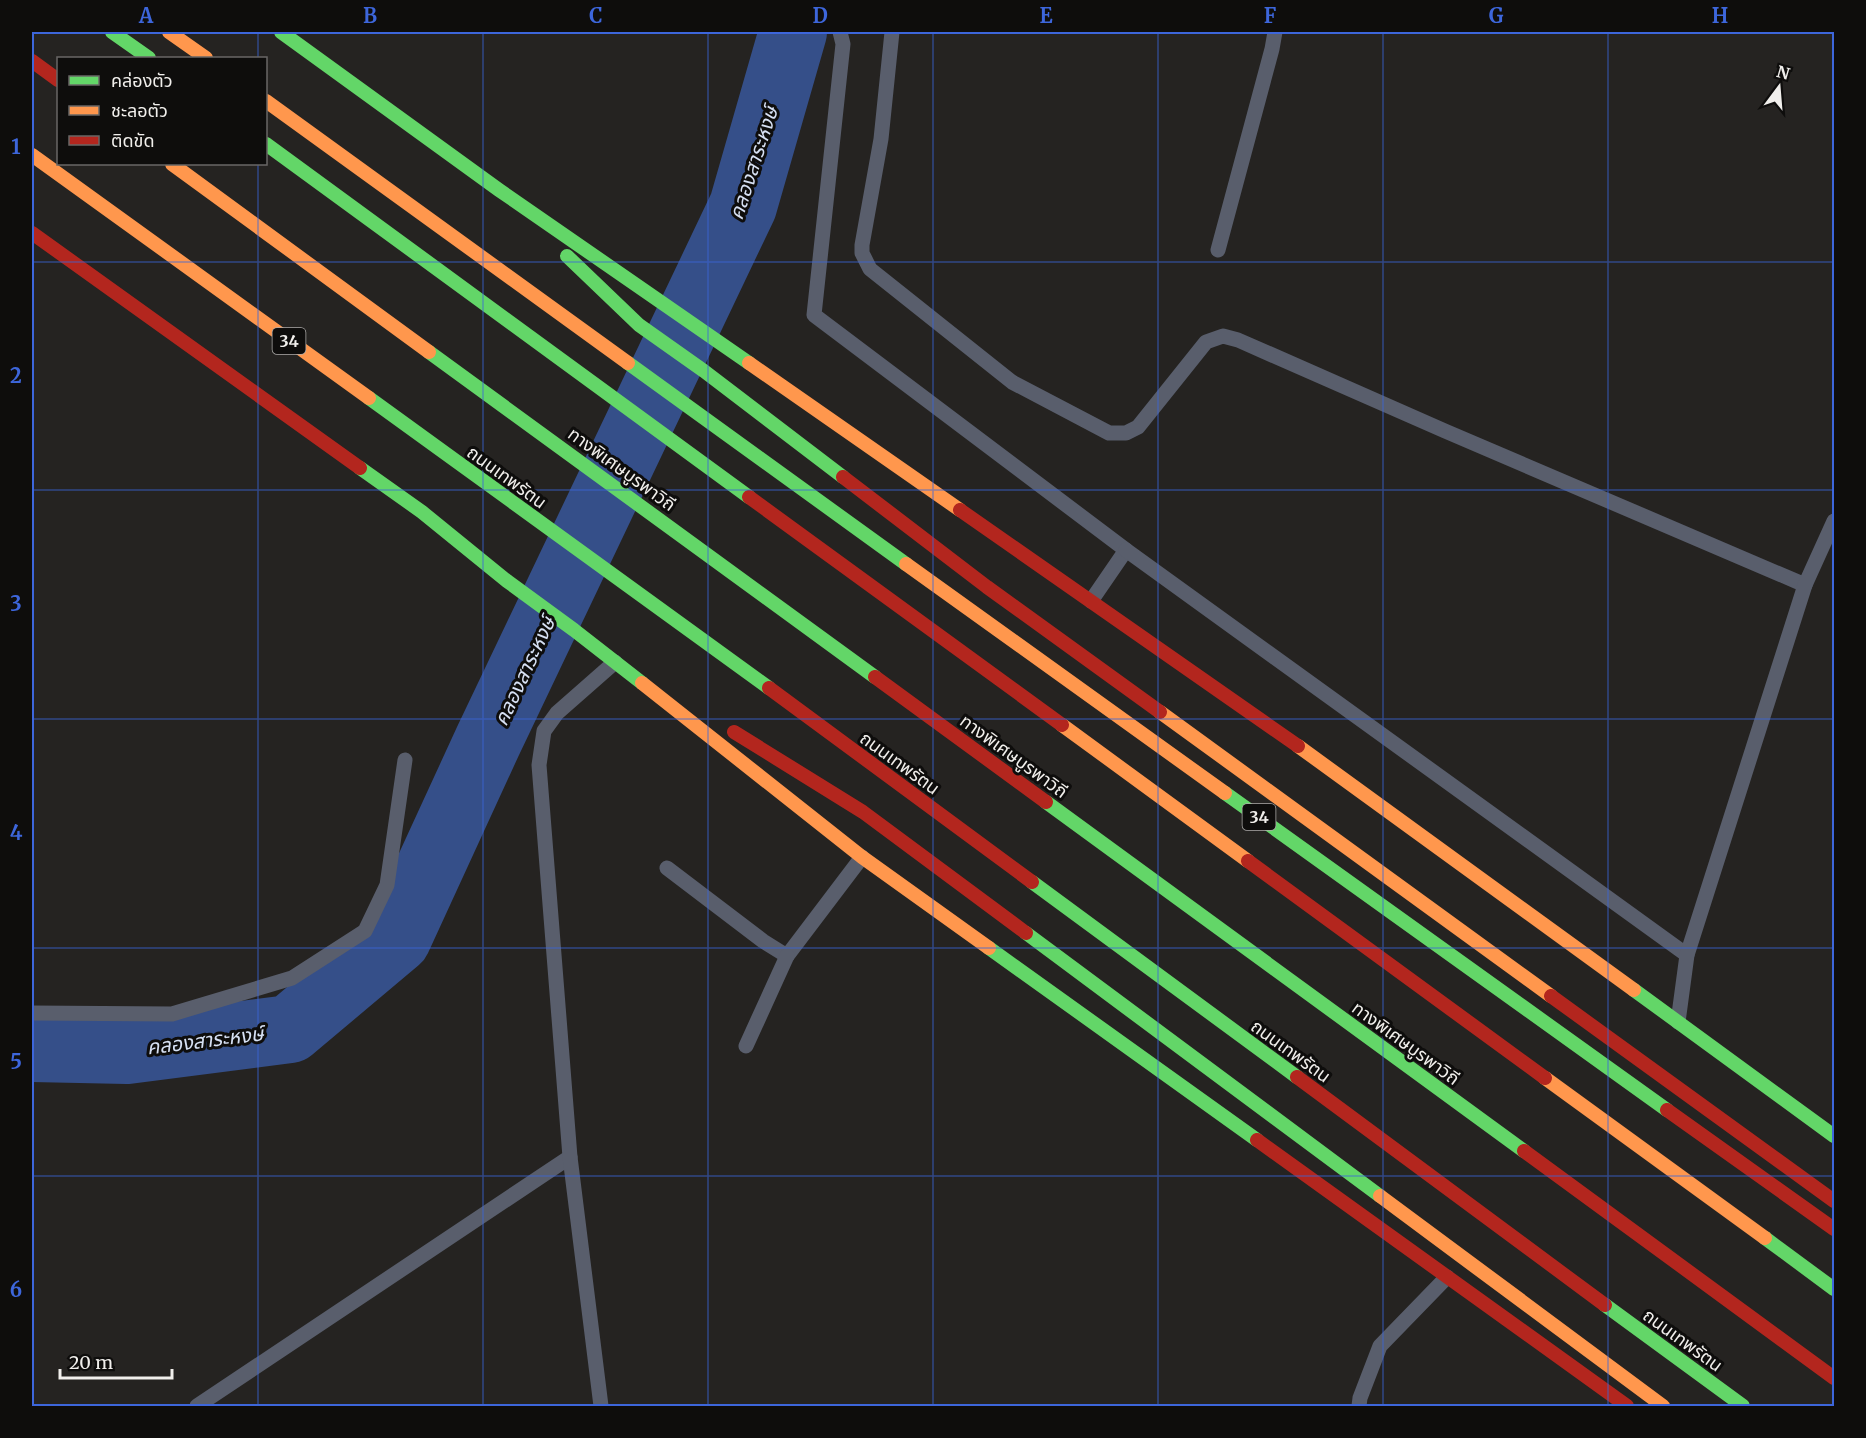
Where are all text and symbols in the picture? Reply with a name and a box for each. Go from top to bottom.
text: A [138,3,154,28]
text: B [363,3,377,28]
text: C [589,3,603,28]
text: D [812,3,828,28]
text: E [1039,3,1053,28]
text: F [1264,3,1277,28]
text: G [1489,3,1504,28]
text: H [1712,3,1728,28]
legend [57,57,267,165]
north arrow [1749,57,1809,117]
text: N [1774,61,1792,84]
text: คล่องตัว [111,69,173,92]
text: ชะลอตัว [111,99,168,122]
water label: คลองสาระหงษ์ [723,100,784,223]
text: ติดขัด [111,129,154,152]
text: 1 [11,134,21,159]
road number: 34 [272,328,306,354]
text: 2 [10,363,22,388]
street label: ทางพิเศษบูรพาวิถี [563,422,680,517]
street label: ถนนเทพรัตน [463,440,551,514]
text: 3 [10,591,22,616]
water label: คลองสาระหงษ์ [488,609,562,729]
street label: ทางพิเศษบูรพาวิถี [955,709,1072,804]
street label: ถนนเทพรัตน [856,726,944,800]
road number: 34 [1242,804,1276,830]
text: 4 [10,820,23,845]
street label: ทางพิเศษบูรพาวิถี [1347,996,1464,1091]
street label: ถนนเทพรัตน [1247,1014,1335,1088]
water label: คลองสาระหงษ์ [145,1020,268,1060]
text: 5 [10,1049,22,1074]
text: 6 [10,1277,22,1302]
street label: ถนนเทพรัตน [1639,1303,1727,1377]
scale bar [60,1342,172,1380]
text: 20 m [69,1351,113,1374]

